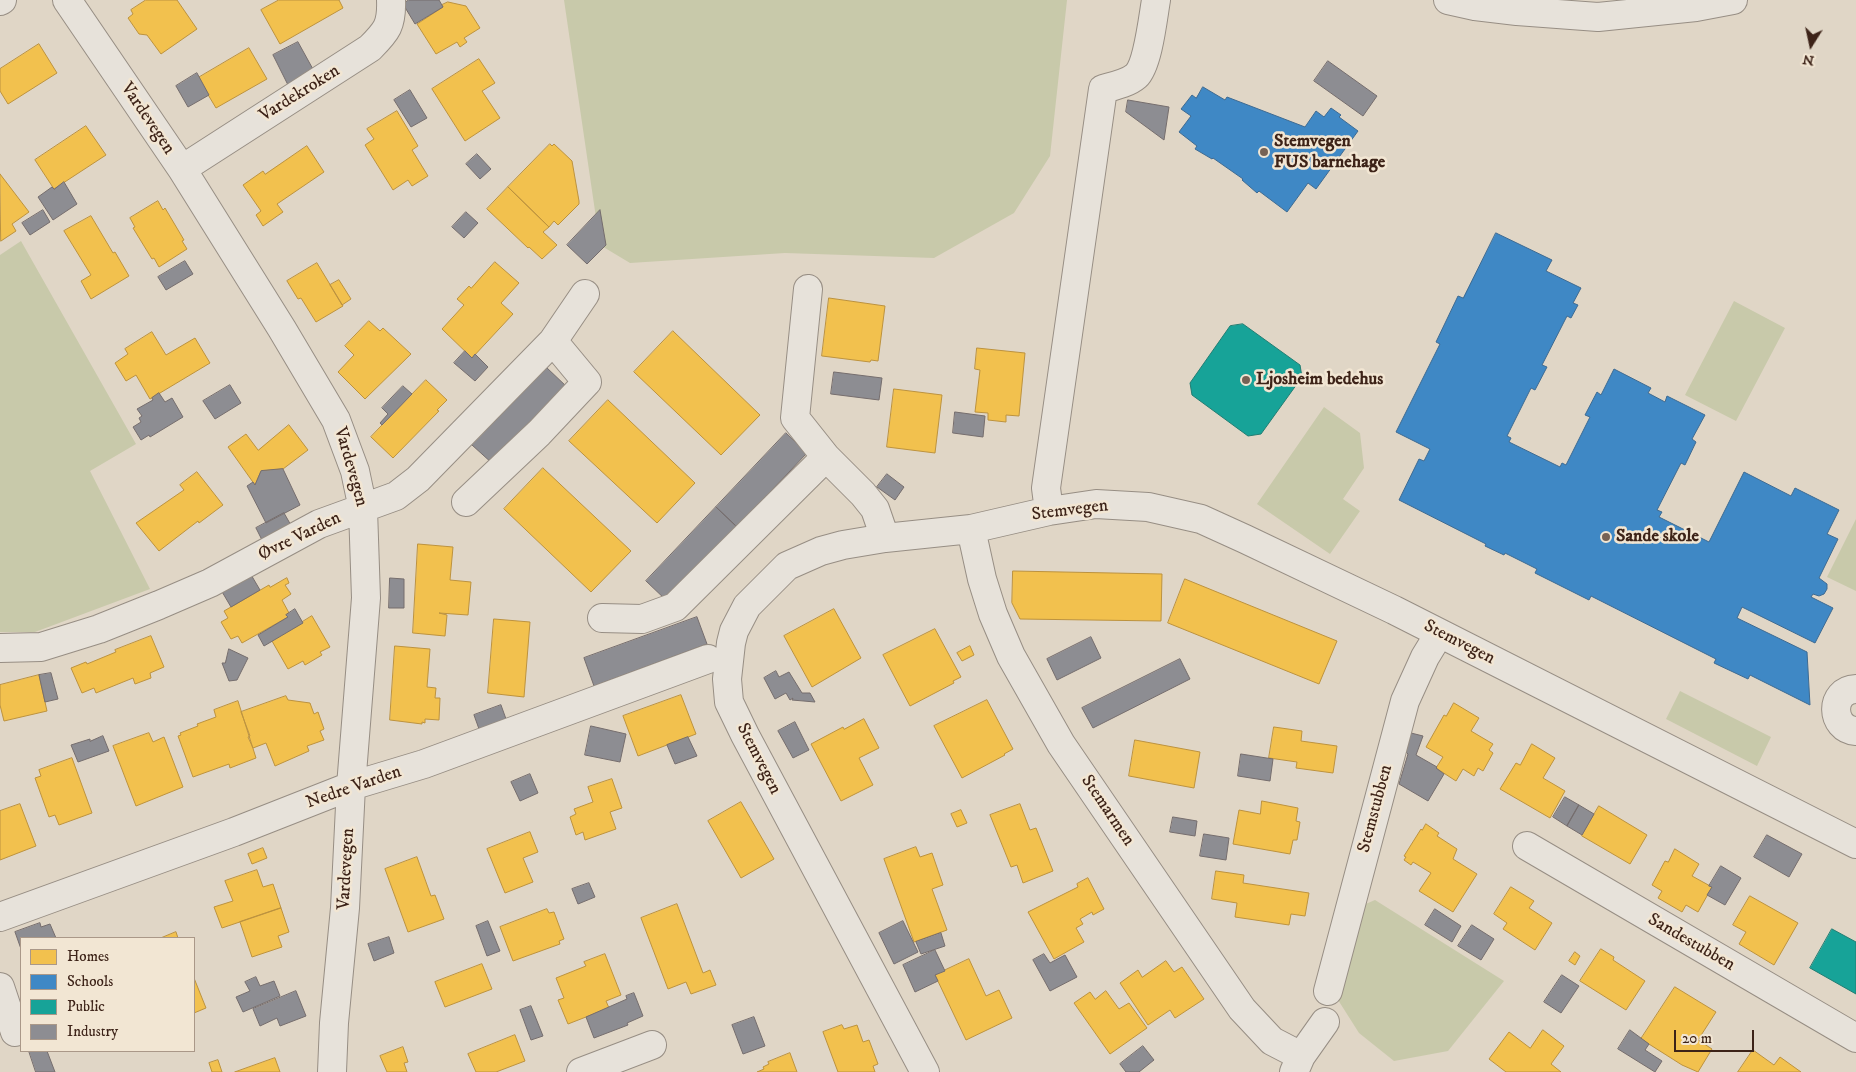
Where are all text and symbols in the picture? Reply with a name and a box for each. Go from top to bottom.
north arrow [1786,20,1836,70]
text: N [1801,50,1816,70]
street label: Vardekroken [256,61,344,127]
street label: Vardevegen [115,79,179,159]
place label: Stemvegen FUS barnehage [1274,131,1385,173]
marker: Stemvegen FUS barnehage [1258,146,1270,158]
place label: Ljosheim bedehus [1256,369,1383,391]
marker: Ljosheim bedehus [1240,374,1252,386]
street label: Vardevegen [328,425,372,509]
street label: Stemvegen [1030,496,1110,526]
street label: Øvre Varden [255,508,345,566]
place label: Sande skole [1616,526,1699,548]
marker: Sande skole [1600,531,1612,543]
street label: Stemvegen [1420,616,1498,670]
street label: Stemvegen [731,720,785,798]
street label: Nedre Varden [304,762,404,814]
street label: Stemstubben [1354,763,1398,855]
street label: Stemarmen [1075,771,1139,851]
street label: Vardevegen [334,828,360,910]
street label: Sandestubben [1644,909,1738,977]
legend [20,937,195,1052]
text: Homes [67,947,109,966]
text: Schools [67,972,113,991]
text: Public [67,997,105,1016]
scale bar [1676,1020,1756,1052]
text: Industry [67,1022,118,1041]
text: 20 m [1682,1029,1712,1048]

